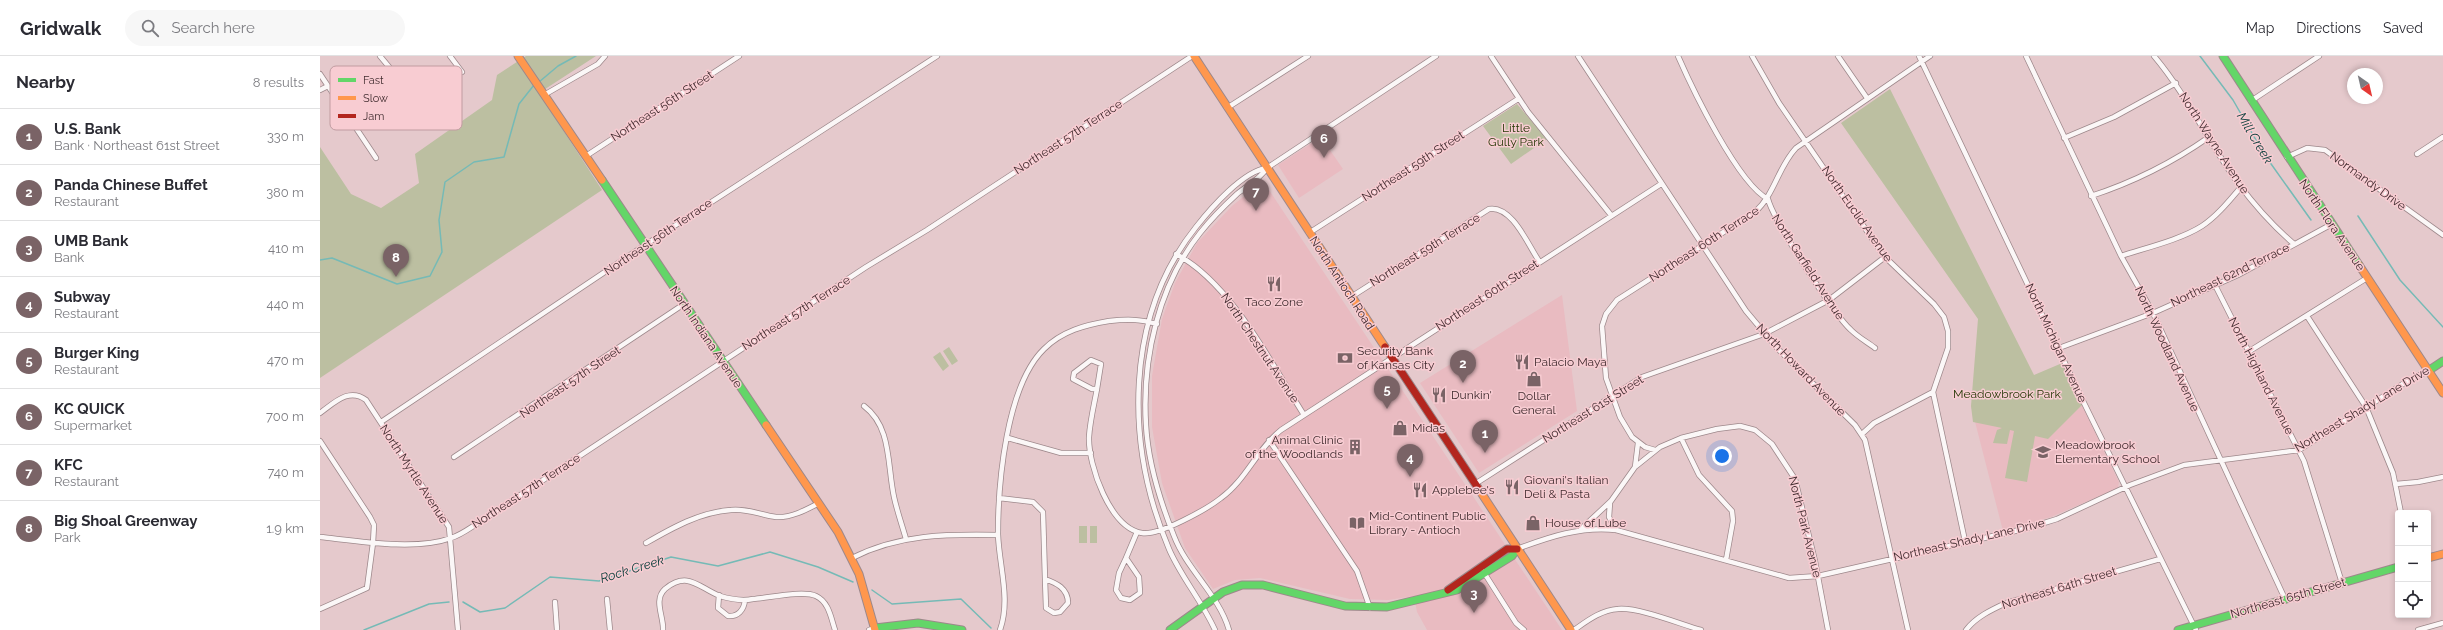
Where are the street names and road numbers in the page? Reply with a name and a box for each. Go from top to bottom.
street label: Northeast 56th Street [608,68,716,144]
street label: North Wayne Avenue [2176,90,2252,196]
street label: Northeast 57th Terrace [1011,97,1125,177]
street label: Northeast 59th Street [1359,128,1467,204]
street label: Normandy Drive [2327,149,2409,213]
street label: North Euclid Avenue [1819,163,1895,265]
street label: North Flora Avenue [2296,176,2368,274]
street label: Northeast 56th Terrace [601,196,715,278]
street label: Northeast 60th Terrace [1647,203,1761,285]
street label: Northeast 59th Terrace [1368,210,1482,290]
street label: North Garfield Avenue [1769,212,1847,322]
street label: North Antioch Road [1307,234,1377,332]
street label: Northeast 62nd Terrace [2168,240,2292,310]
street label: Northeast 60th Street [1433,256,1541,334]
street label: Northeast 57th Terrace [739,273,853,353]
street label: North Michigan Avenue [2022,281,2090,405]
street label: North Indiana Avenue [667,284,745,390]
street label: North Woodland Avenue [2132,284,2202,414]
street label: North Chestnut Avenue [1218,290,1302,406]
street label: North Highland Avenue [2225,315,2297,437]
street label: North Howard Avenue [1753,321,1849,419]
street label: Northeast 57th Street [517,343,623,421]
street label: Northeast Shady Lane Drive [2292,363,2432,455]
street label: Northeast 61st Street [1540,372,1646,446]
street label: North Myrtle Avenue [377,422,451,526]
street label: Northeast 57th Terrace [469,451,583,531]
street label: North Park Avenue [1786,475,1824,579]
street label: Northeast Shady Lane Drive [1892,516,2046,564]
street label: Northeast 64th Street [2000,564,2118,612]
street label: Northeast 65th Street [2229,575,2347,621]

